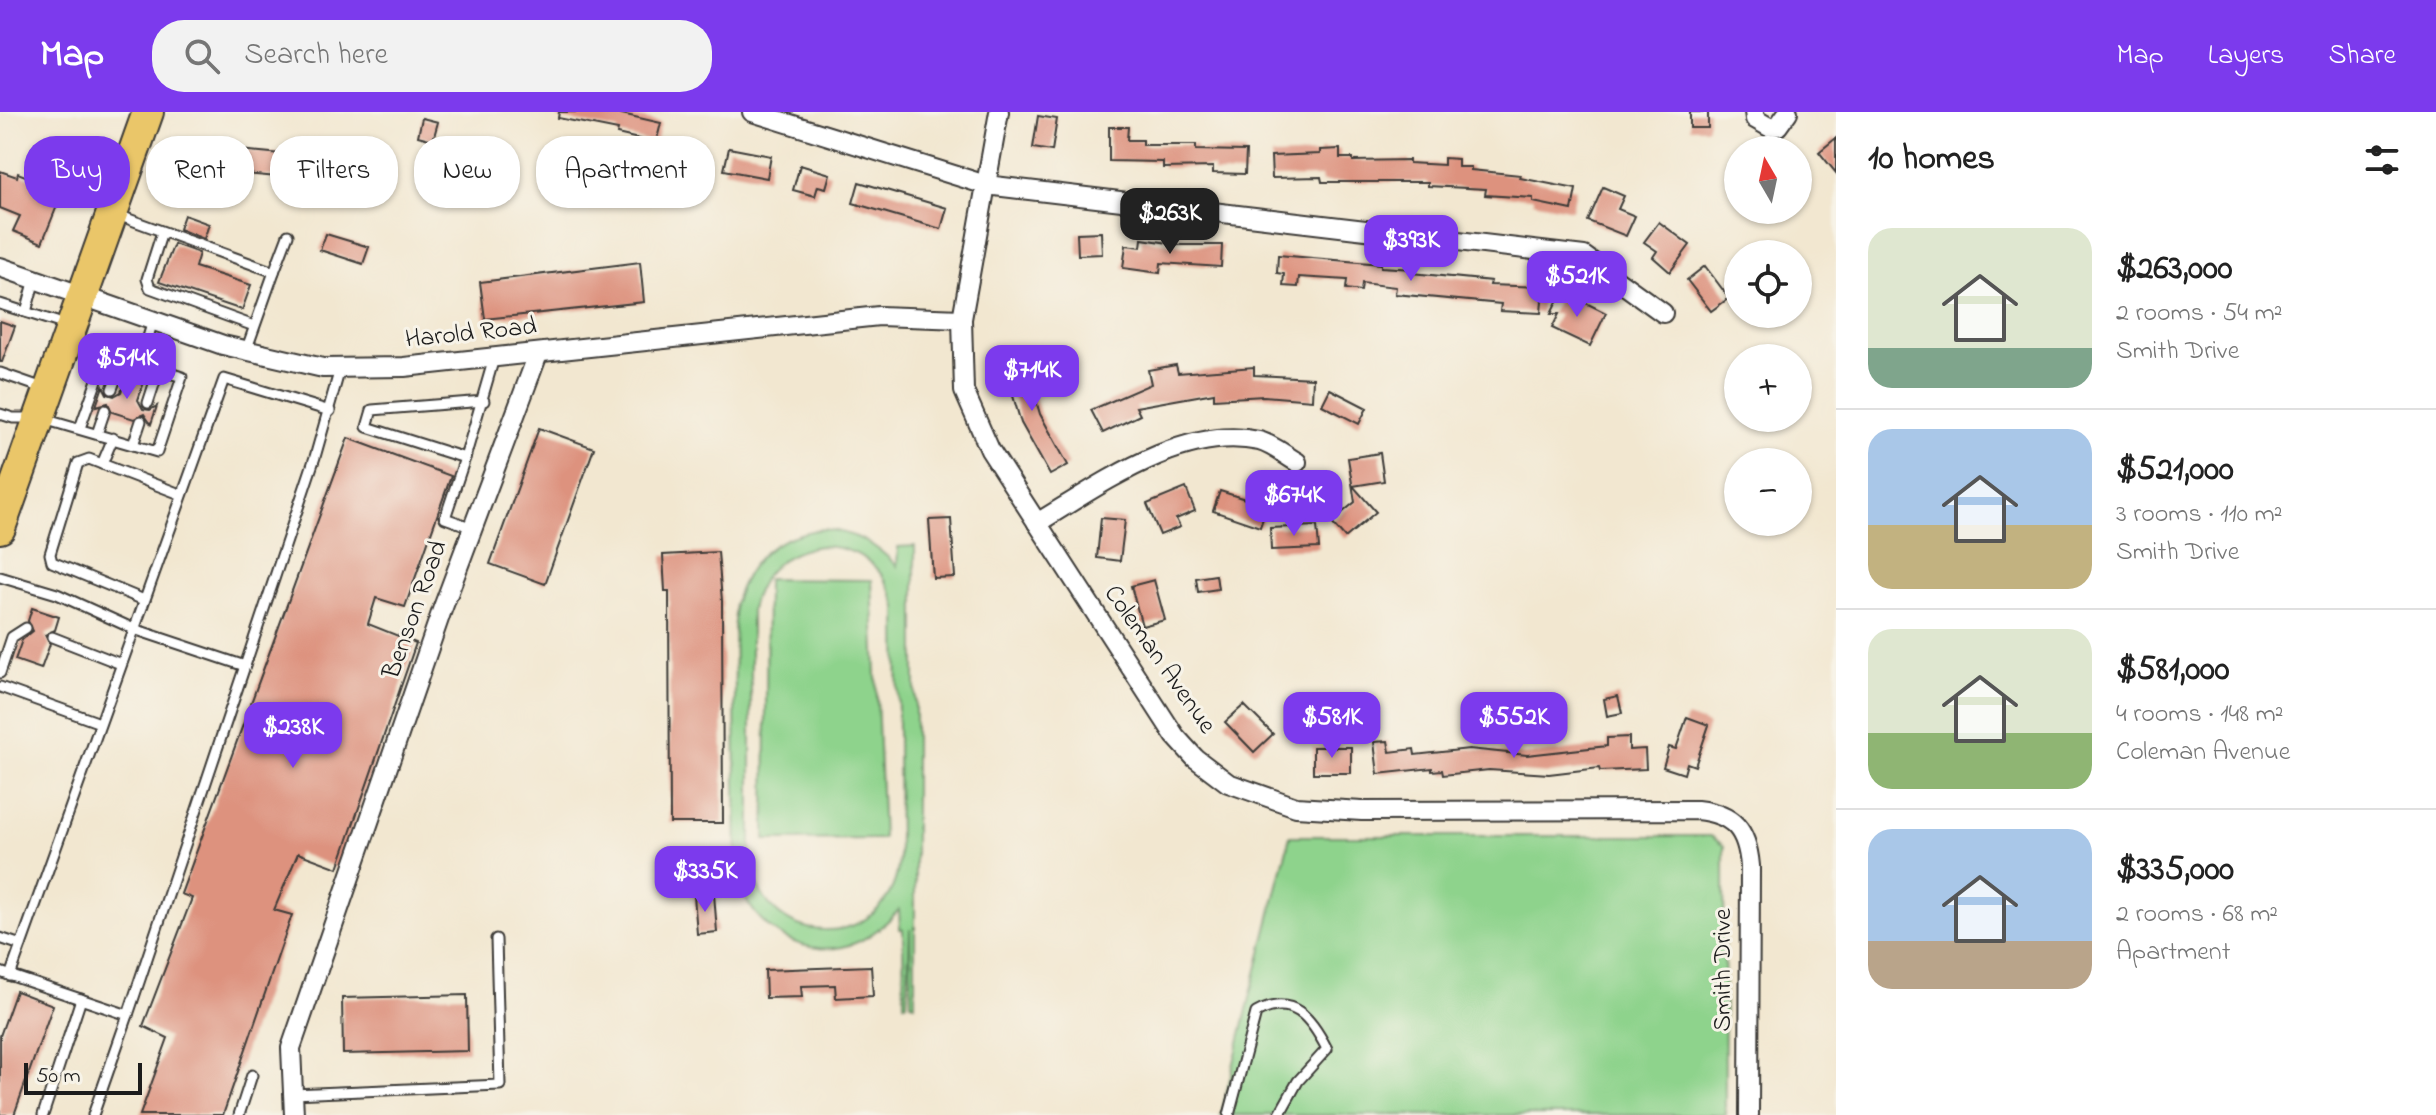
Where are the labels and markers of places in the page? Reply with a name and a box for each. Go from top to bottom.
pin: $263K [1114,188,1226,256]
pin: $393K [1355,215,1467,283]
pin: $521K [1521,251,1633,319]
pin: $514K [71,333,183,401]
pin: $714K [976,345,1088,413]
pin: $674K [1238,470,1350,538]
pin: $581K [1276,692,1388,760]
pin: $552K [1458,692,1570,760]
pin: $238K [237,702,349,770]
pin: $335K [649,846,761,914]

